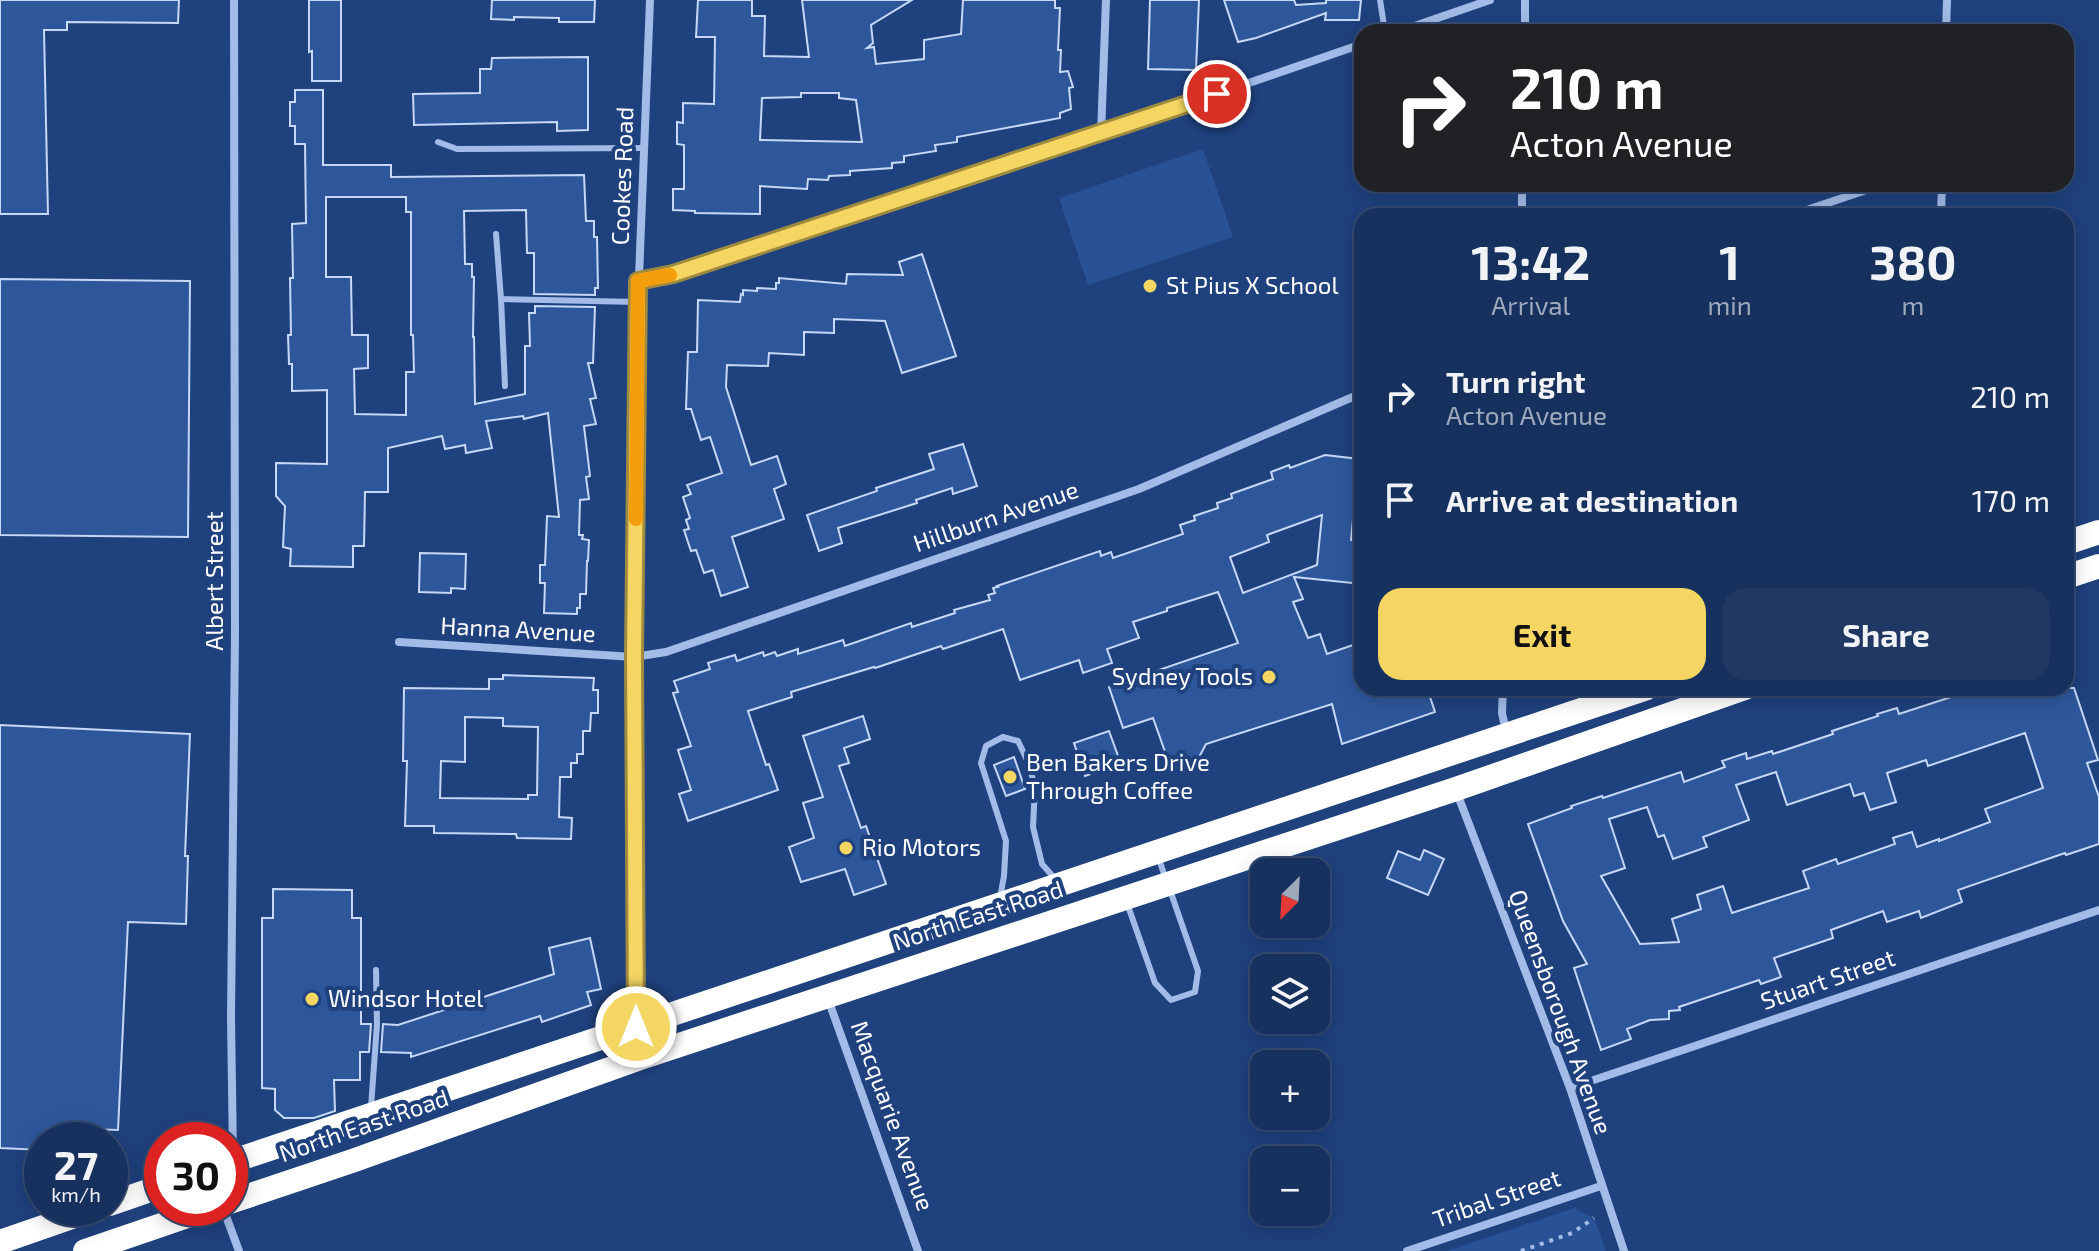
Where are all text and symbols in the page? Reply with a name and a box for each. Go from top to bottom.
text: 210 m [1510,53,1664,120]
icon: right [1378,56,1482,160]
pin [1183,60,1251,128]
icon: arrive [1195,72,1239,116]
street label: Cookes Road [605,106,638,246]
text: Acton Avenue [1510,121,1733,164]
text: 13:42 [1471,232,1590,290]
text: 1 [1719,232,1740,290]
text: 380 [1869,232,1957,290]
place label: St Pius X School [1166,270,1339,299]
marker: St Pius X School [1141,277,1159,295]
text: Arrival [1491,289,1570,320]
text: min [1707,289,1752,320]
text: m [1902,289,1924,320]
text: Turn right [1446,363,1586,399]
icon: right [1378,374,1422,418]
text: 210 m [1970,378,2050,414]
text: Acton Avenue [1446,399,1607,430]
street label: Hillburn Avenue [909,474,1082,557]
icon: arrive [1378,478,1422,522]
text: Arrive at destination [1446,482,1738,518]
text: 170 m [1972,482,2050,518]
street label: Albert Street [199,511,228,651]
button: Exit [1378,588,1706,680]
button: Share [1722,588,2050,680]
street label: Hanna Avenue [440,610,596,647]
place label: Sydney Tools [1112,661,1253,690]
marker: Sydney Tools [1260,668,1278,686]
place label: Ben Bakers Drive Through Coffee [1026,747,1210,804]
marker: Ben Bakers Drive Through Coffee [1001,768,1019,786]
place label: Rio Motors [862,832,981,861]
marker: Rio Motors [837,839,855,857]
north arrow [1250,858,1330,938]
map controls [1250,858,1330,1226]
street label: North East Road [889,873,1066,956]
street label: Queensborough Avenue [1504,885,1619,1138]
street label: Stuart Street [1757,942,1898,1015]
button: layers [1250,954,1330,1034]
place label: Windsor Hotel [328,983,484,1012]
position arrow [594,985,678,1069]
marker: Windsor Hotel [303,990,321,1008]
street label: Macquarie Avenue [846,1017,941,1214]
button: + [1250,1050,1330,1130]
street label: North East Road [275,1082,452,1167]
speed limit sign: 30 [144,1122,248,1226]
text: 27 [54,1140,98,1188]
button: − [1250,1146,1330,1226]
street label: Tribal Street [1429,1162,1564,1233]
text: km/h [51,1182,101,1206]

